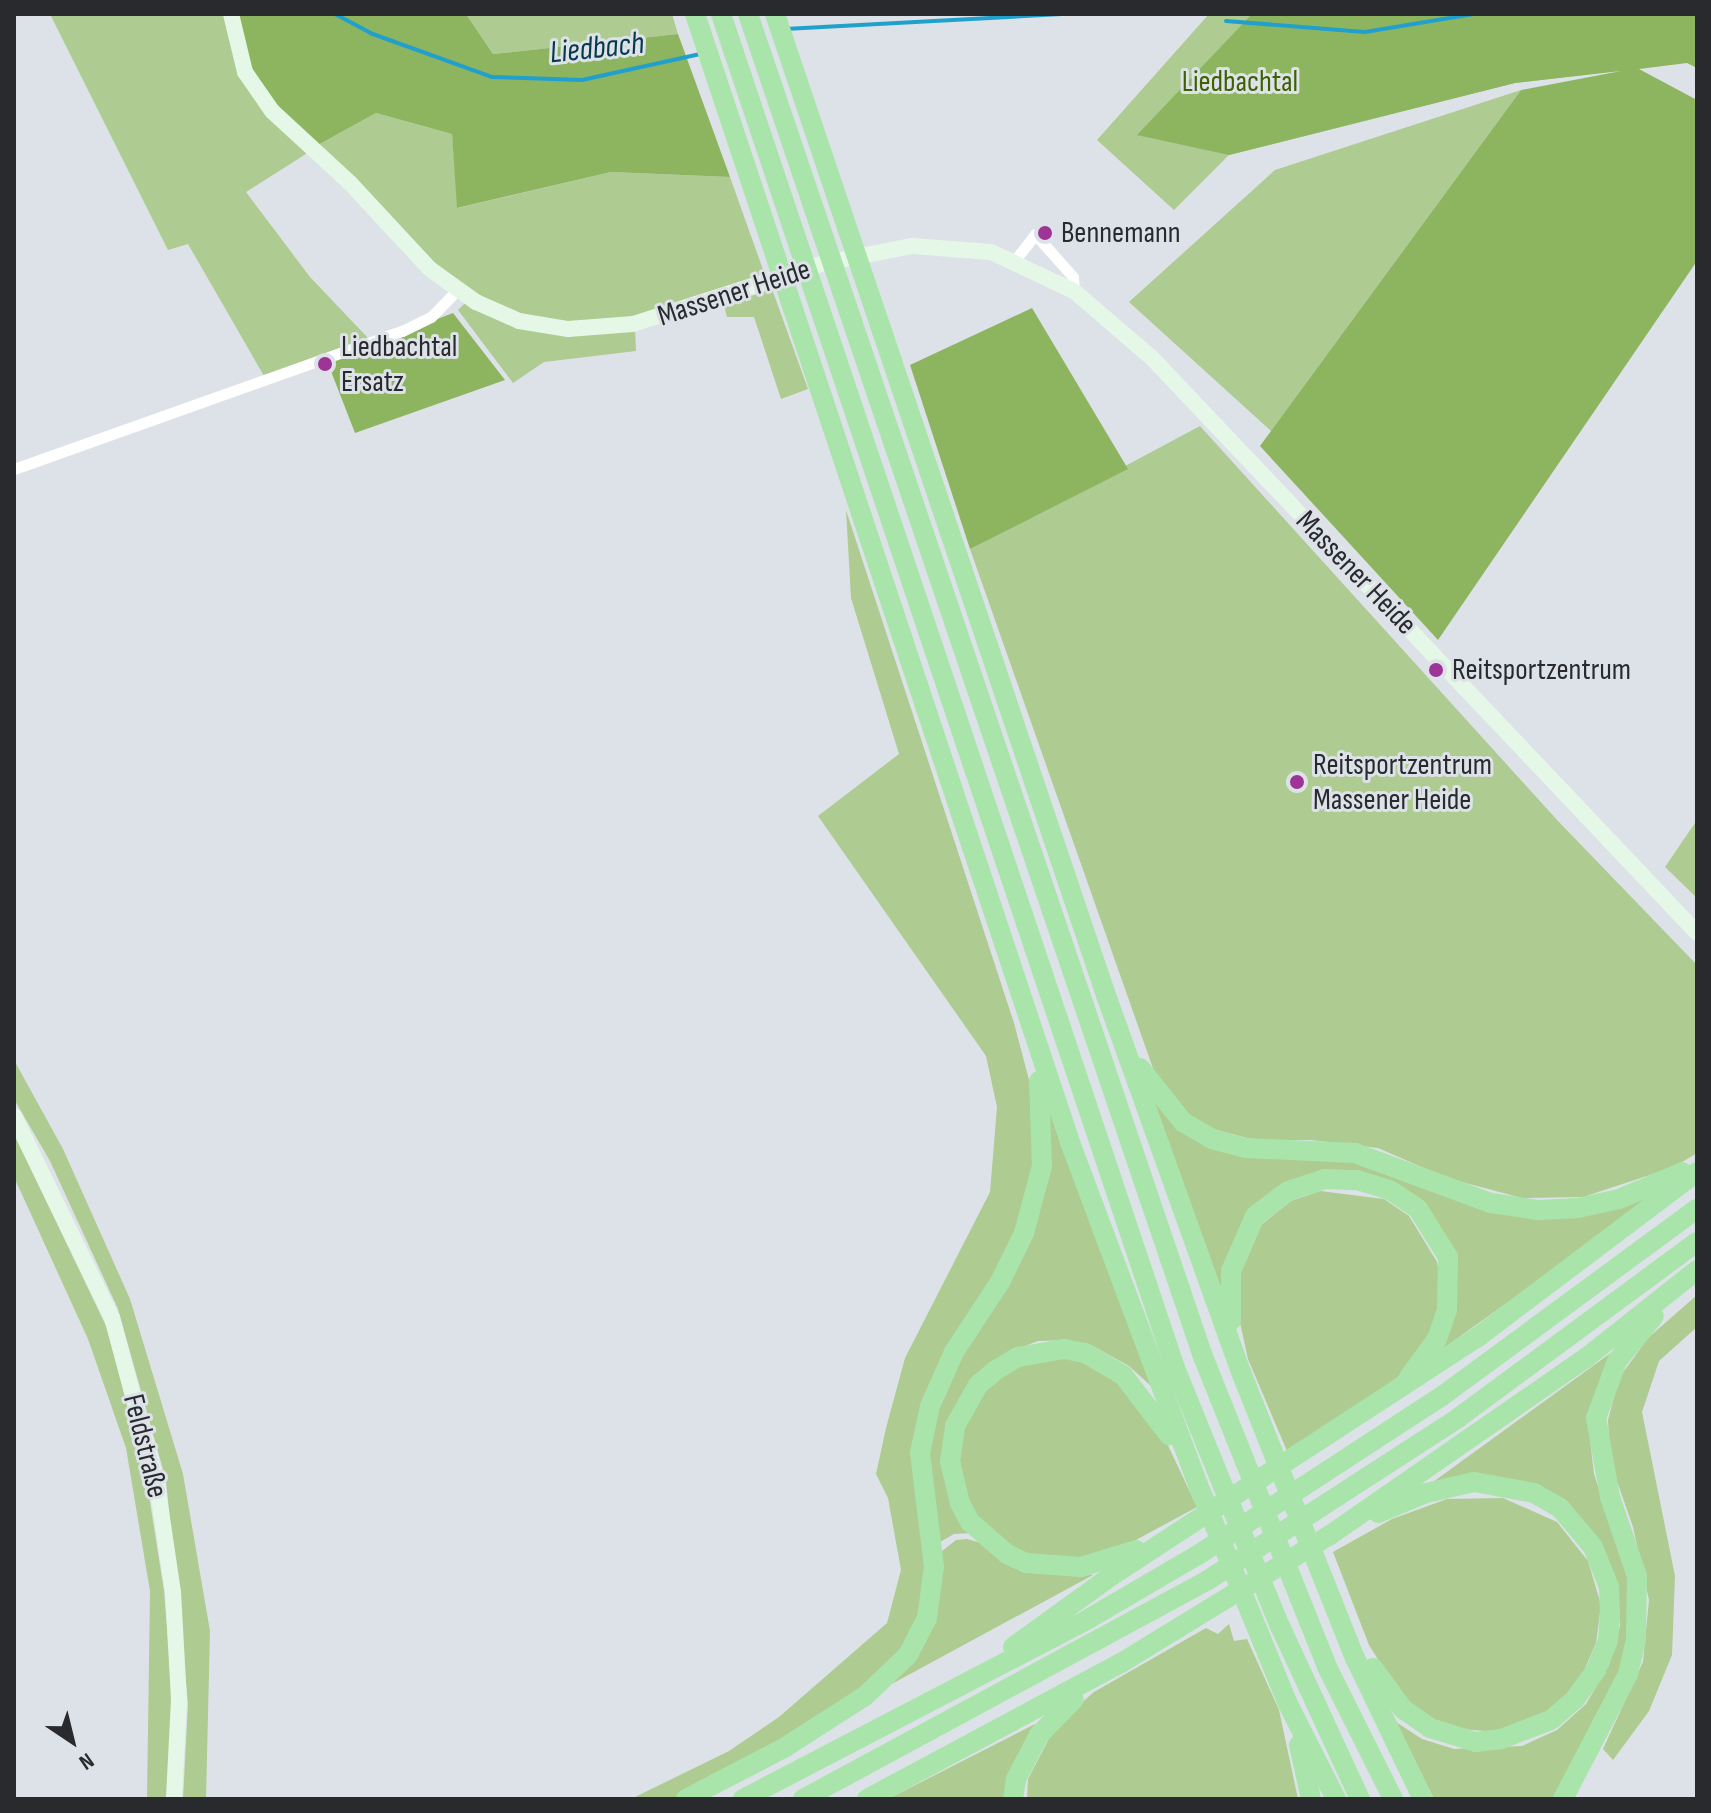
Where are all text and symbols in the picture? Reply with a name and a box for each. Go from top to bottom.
water label: Liedbach [548,25,646,73]
park label: Liedbachtal [1182,64,1298,100]
place label: Bennemann [1061,215,1181,251]
marker: Bennemann [1036,224,1054,242]
street label: Massener Heide [653,251,815,335]
place label: Liedbachtal Ersatz [341,329,457,400]
marker: Liedbachtal Ersatz [316,355,334,373]
street label: Massener Heide [1288,504,1424,642]
place label: Reitsportzentrum [1452,652,1631,688]
marker: Reitsportzentrum [1427,661,1445,679]
place label: Reitsportzentrum Massener Heide [1313,747,1492,818]
marker: Reitsportzentrum Massener Heide [1288,773,1306,791]
street label: Feldstraße [115,1391,175,1501]
north arrow [32,1701,112,1781]
text: N [73,1747,99,1775]

